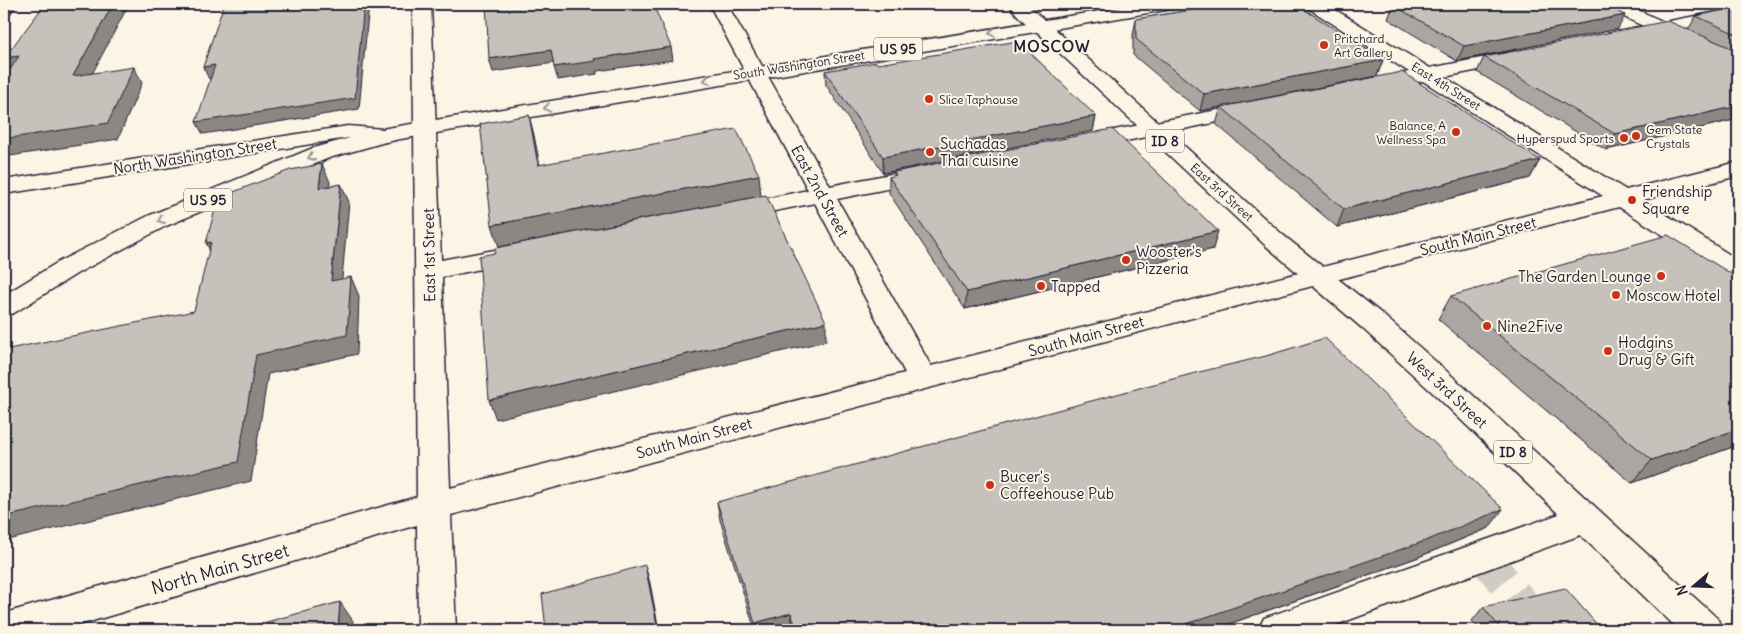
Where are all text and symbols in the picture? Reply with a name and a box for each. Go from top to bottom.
one-way arrow [987,28,996,38]
place label: Pritchard Art Gallery [1334,31,1393,60]
district label: MOSCOW [1013,36,1091,56]
road number: US 95 [874,38,922,61]
marker: Pritchard Art Gallery [1318,39,1330,51]
street label: South Washington Street [732,47,866,83]
street label: East 4th Street [1409,59,1483,113]
one-way arrow [703,75,712,85]
place label: Slice Taphouse [939,92,1018,107]
marker: Slice Taphouse [923,93,935,105]
one-way arrow [543,102,552,112]
place label: Balance, A Wellness Spa [1376,118,1446,147]
place label: Gem State Crystals [1646,122,1702,151]
marker: Balance, A Wellness Spa [1450,126,1462,138]
road number: ID 8 [1146,130,1184,152]
marker: Gem State Crystals [1630,130,1642,142]
place label: Hyperspud Sports [1517,131,1614,146]
marker: Hyperspud Sports [1618,132,1630,144]
street label: North Washington Street [112,134,278,178]
place label: Suchadas Thai cuisine [940,134,1019,170]
street label: East 2nd Street [787,142,853,240]
marker: Suchadas Thai cuisine [924,146,936,158]
one-way arrow [307,151,316,161]
street label: East 3rd Street [1187,160,1257,224]
place label: Friendship Square [1642,182,1712,218]
road number: US 95 [184,188,232,212]
marker: Friendship Square [1626,194,1638,206]
street label: East 1st Street [419,208,439,302]
street label: South Main Street [1418,212,1538,260]
one-way arrow [157,213,166,224]
place label: Wooster's Pizzeria [1136,242,1202,278]
marker: Wooster's Pizzeria [1120,254,1132,266]
place label: The Garden Lounge [1518,267,1651,286]
marker: The Garden Lounge [1655,270,1667,282]
place label: Tapped [1051,277,1101,296]
marker: Tapped [1035,280,1047,292]
place label: Moscow Hotel [1626,286,1720,305]
marker: Moscow Hotel [1610,289,1622,301]
street label: South Main Street [1026,311,1146,361]
place label: Nine2Five [1497,317,1563,336]
marker: Nine2Five [1481,320,1493,332]
place label: Hodgins Drug & Gift [1618,333,1695,369]
marker: Hodgins Drug & Gift [1602,345,1614,357]
street label: West 3rd Street [1403,348,1491,432]
street label: South Main Street [634,413,754,463]
road number: ID 8 [1494,441,1532,464]
place label: Bucer's Coffeehouse Pub [1000,467,1114,503]
marker: Bucer's Coffeehouse Pub [984,479,996,491]
street label: North Main Street [149,538,291,600]
north arrow [1670,562,1720,612]
text: N [1672,583,1692,598]

